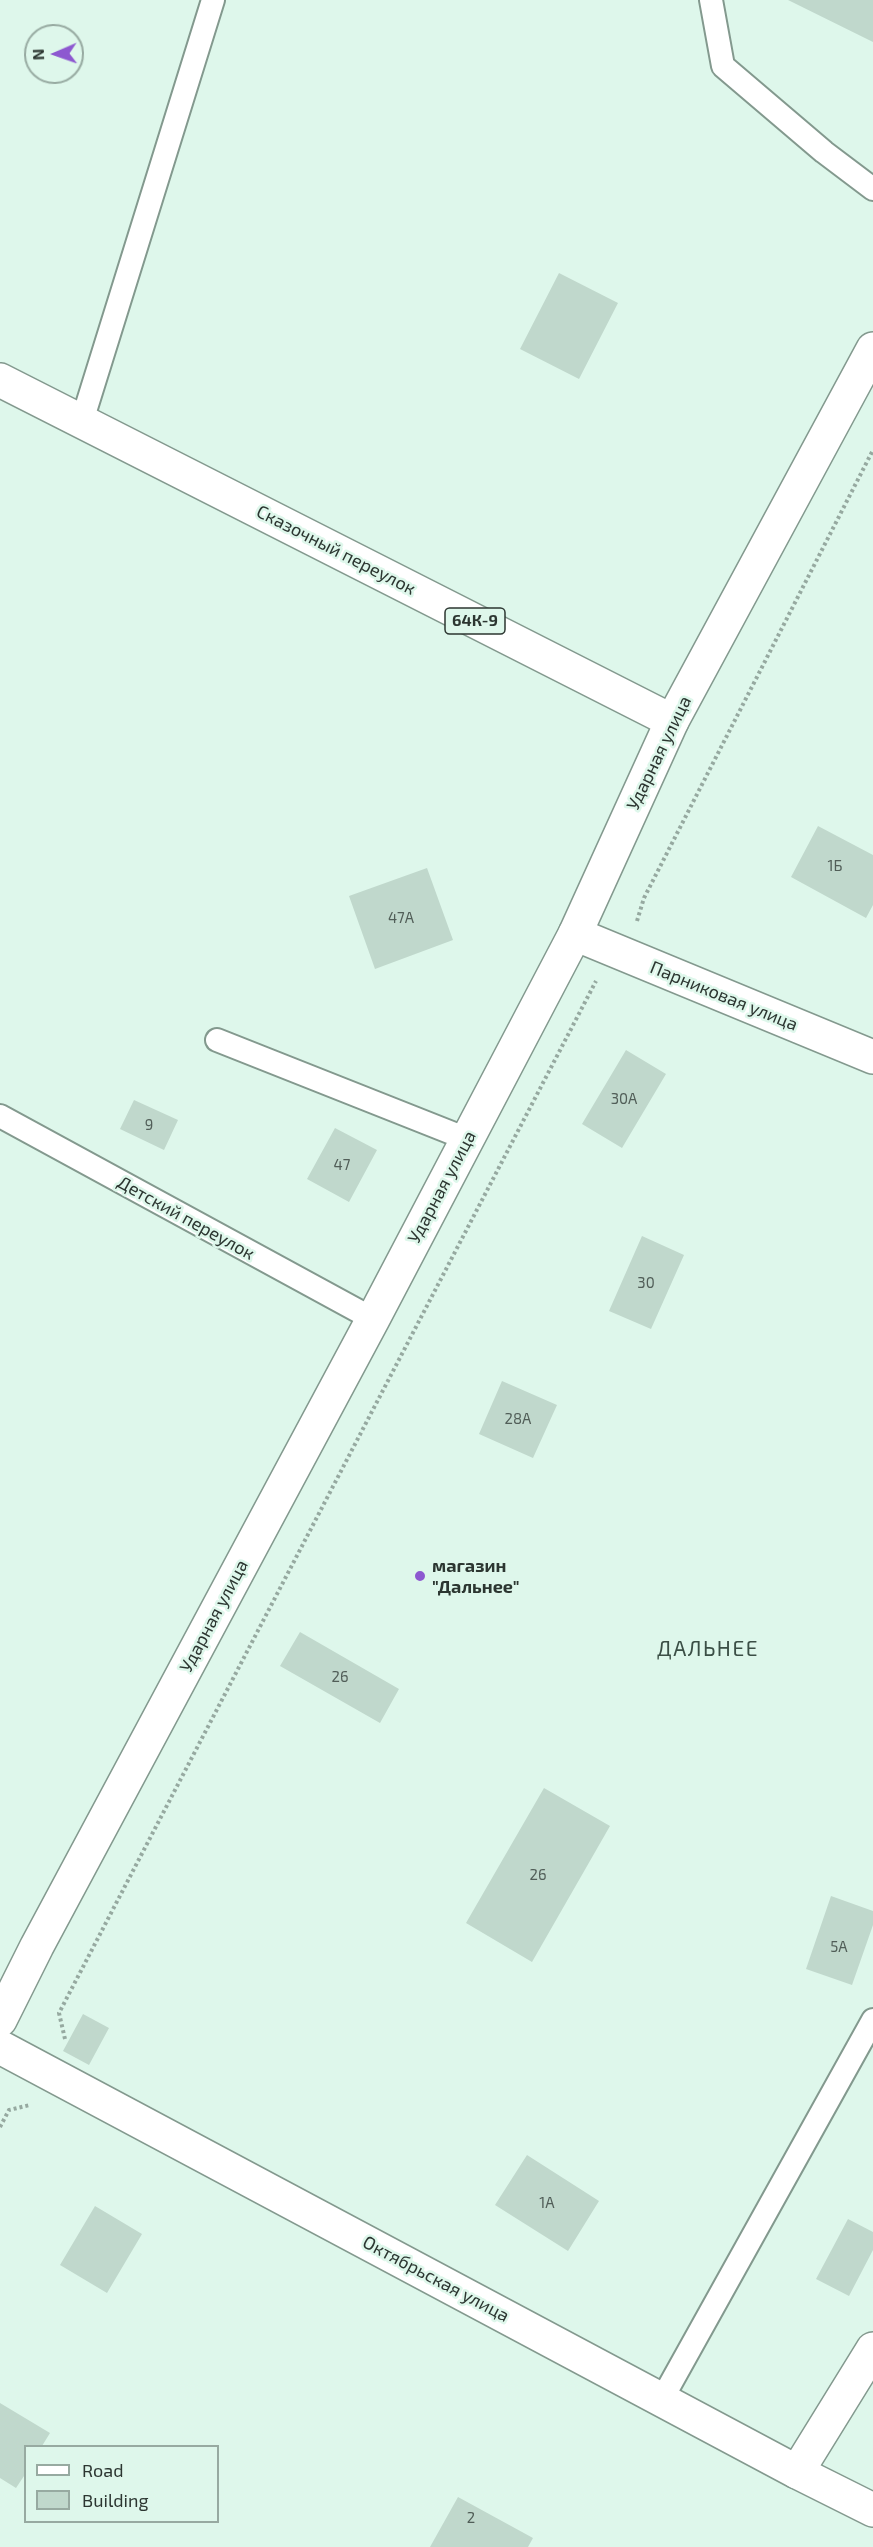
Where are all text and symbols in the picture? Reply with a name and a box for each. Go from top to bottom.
north arrow [24,24,84,84]
text: N [28,48,47,61]
street label: Сказочный переулок [253,500,419,600]
road number: 64К-9 [445,608,505,634]
street label: Ударная улица [622,692,696,814]
house number: 1Б [828,857,842,875]
house number: 47А [388,909,414,927]
street label: Парниковая улица [647,957,801,1035]
house number: 30А [611,1090,637,1108]
house number: 9 [145,1116,153,1134]
street label: Ударная улица [403,1127,481,1247]
house number: 47 [334,1156,350,1174]
street label: Детский переулок [114,1171,258,1265]
house number: 30 [637,1274,655,1292]
house number: 28А [505,1410,531,1428]
place label: магазин "Дальнее" [432,1555,520,1598]
street label: Ударная улица [175,1556,253,1676]
marker: магазин "Дальнее" [413,1569,427,1583]
district label: ДАЛЬНЕЕ [657,1636,759,1662]
house number: 26 [331,1668,349,1686]
house number: 26 [529,1866,547,1884]
house number: 5А [830,1938,848,1956]
house number: 1А [539,2194,555,2212]
street label: Октябрьская улица [359,2231,513,2327]
legend [24,2445,219,2523]
text: Road [82,2459,123,2481]
text: Building [82,2489,149,2511]
house number: 2 [467,2509,475,2527]

